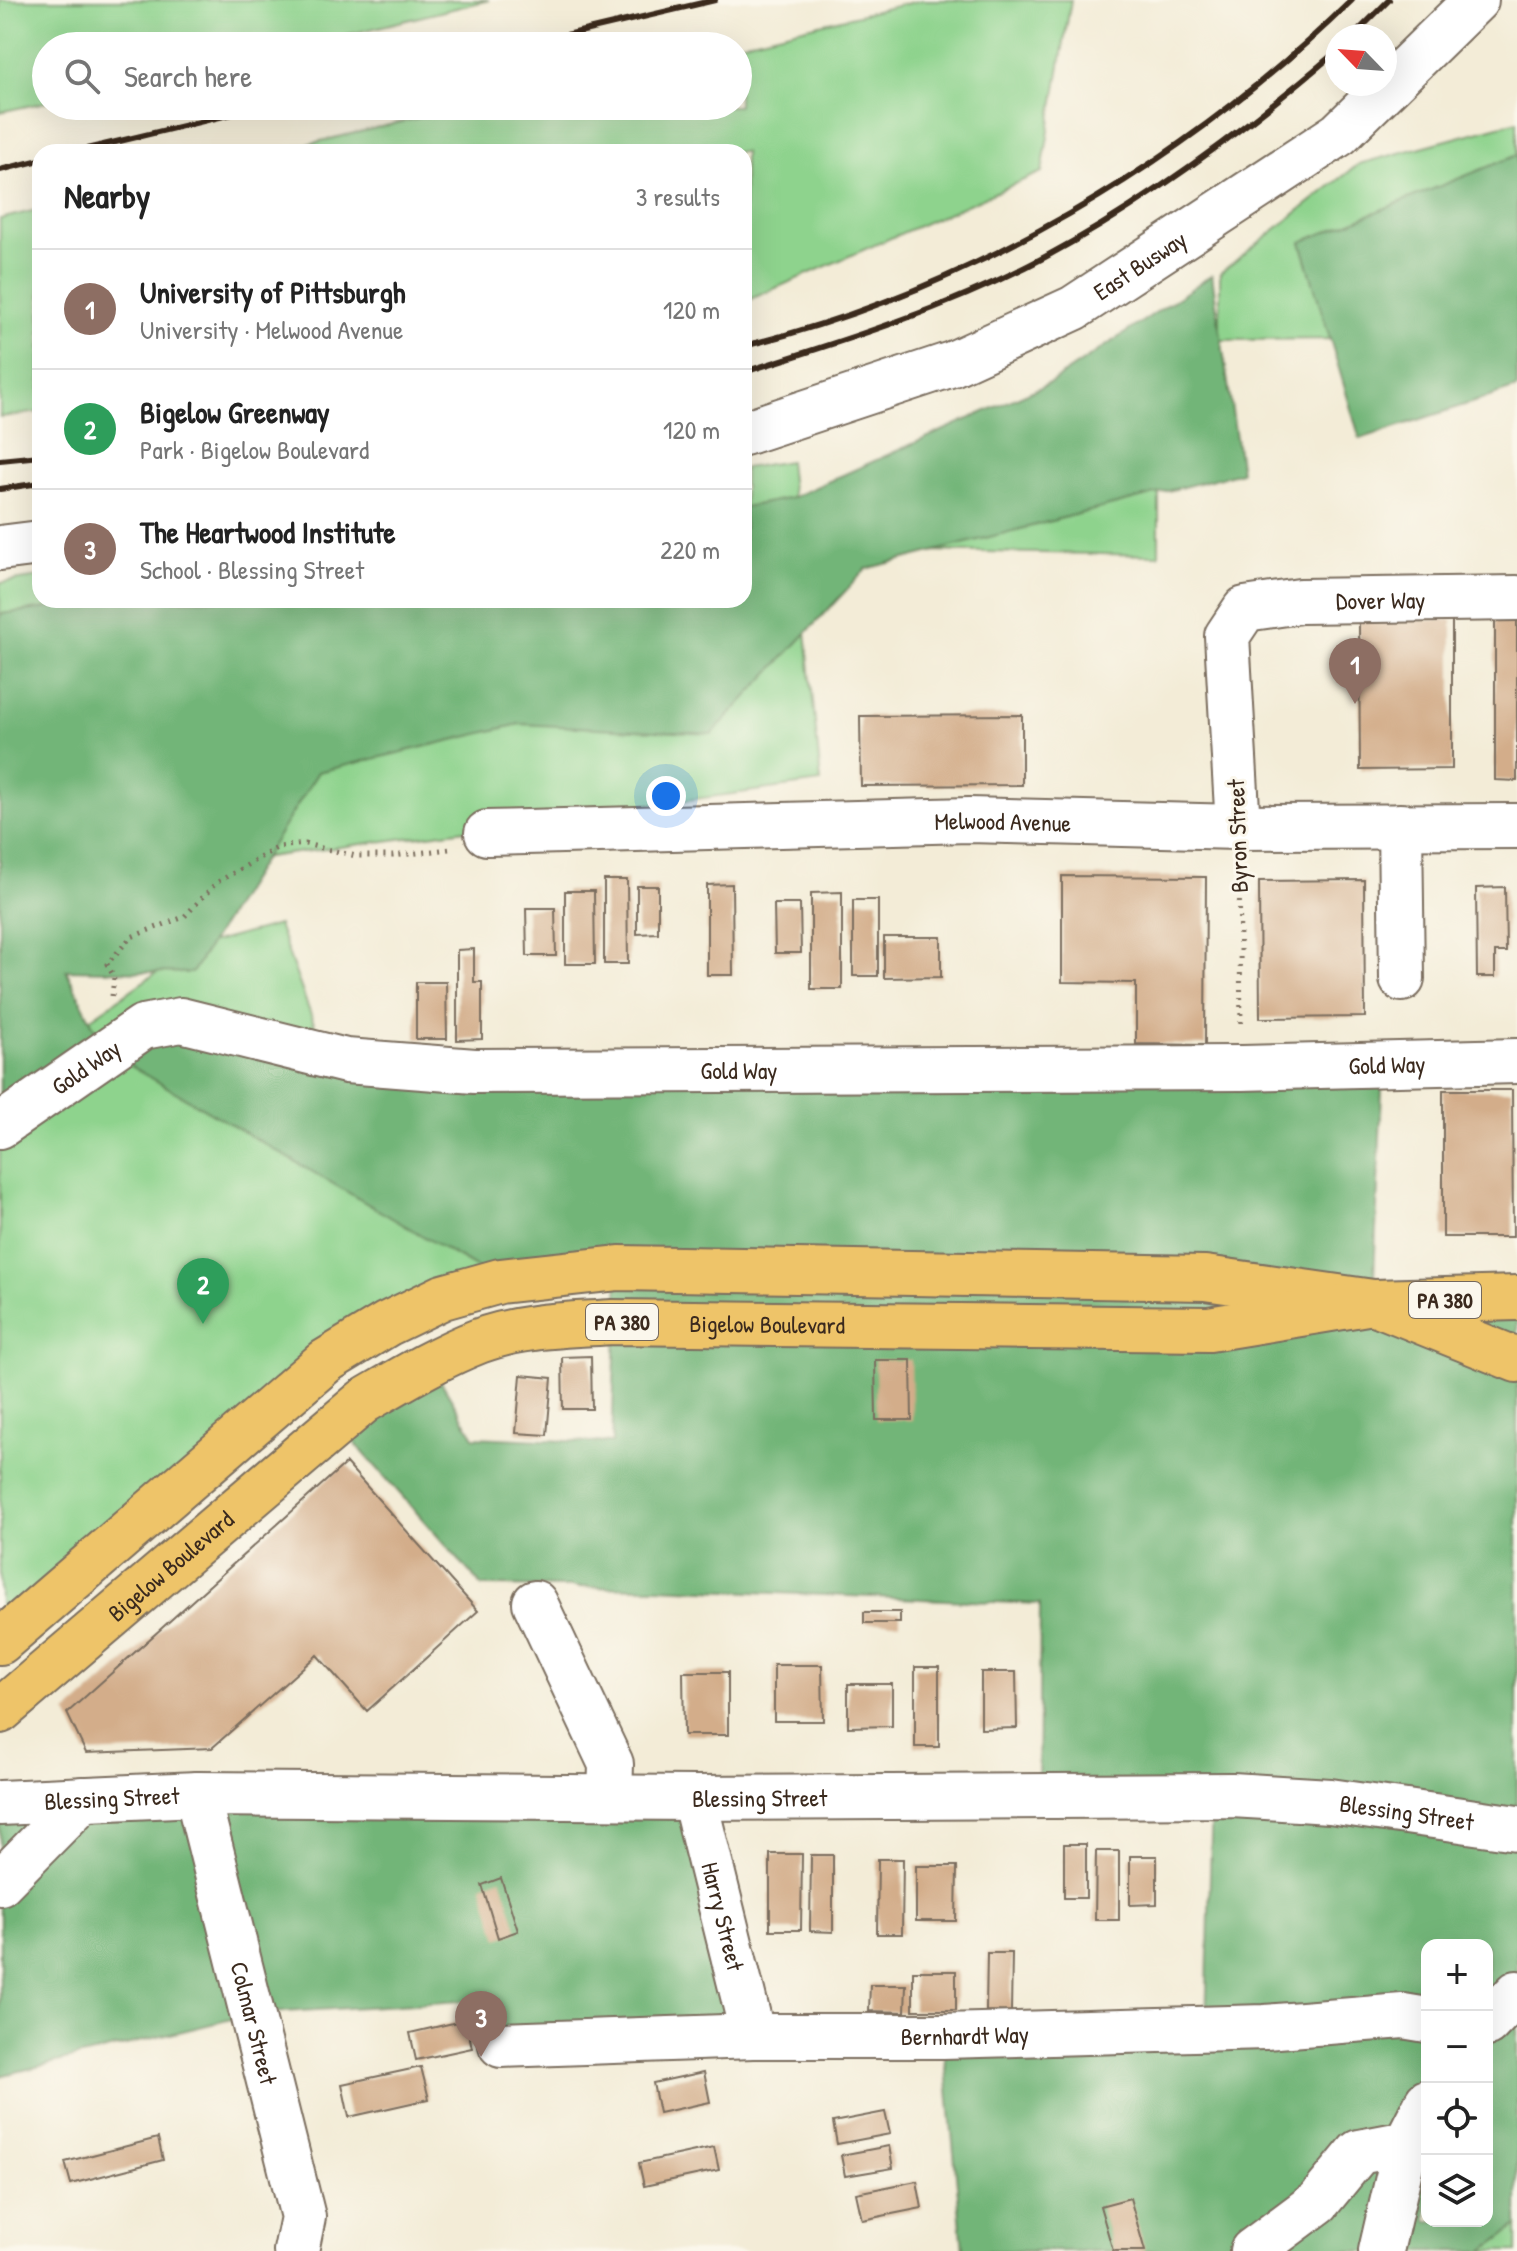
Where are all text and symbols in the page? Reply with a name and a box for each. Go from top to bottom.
north arrow [1325,24,1397,96]
search box [32,32,752,120]
icon: search [60,54,104,98]
text: Search here [124,56,252,96]
text: Nearby [64,173,150,219]
text: 3 results [636,179,720,214]
street label: East Busway [1087,223,1192,307]
text: University of Pittsburgh [140,272,405,312]
text: 1 [85,292,95,327]
text: 120 m [663,292,720,327]
text: University · Melwood Avenue [140,312,403,347]
text: Bigelow Greenway [140,392,330,432]
text: 2 [84,412,96,447]
text: 120 m [663,412,720,447]
text: Park · Bigelow Boulevard [140,432,369,467]
text: The Heartwood Institute [140,512,396,552]
text: 3 [84,532,96,567]
text: 220 m [660,532,720,567]
text: School · Blessing Street [140,552,364,587]
street label: Dover Way [1336,583,1426,617]
pin: 1 [1329,638,1381,704]
your location [646,776,686,816]
street label: Byron Street [1219,778,1255,893]
street label: Melwood Avenue [934,804,1072,839]
street label: Gold Way [45,1032,126,1102]
street label: Gold Way [1348,1047,1426,1081]
street label: Gold Way [701,1054,778,1086]
pin: 2 [177,1258,229,1324]
road number: PA 380 [1409,1282,1481,1318]
road number: PA 380 [586,1304,658,1340]
street label: Bigelow Boulevard [689,1307,845,1341]
street label: Bigelow Boulevard [101,1503,240,1628]
street label: Blessing Street [44,1779,181,1817]
street label: Blessing Street [692,1781,828,1814]
street label: Blessing Street [1338,1787,1477,1838]
street label: Harry Street [694,1859,752,1975]
map controls [1421,1939,1493,2227]
button: + [1421,1939,1493,2011]
street label: Colmar Street [224,1958,285,2088]
pin: 3 [455,1991,507,2057]
button: − [1421,2011,1493,2083]
street label: Bernhardt Way [901,2018,1029,2052]
button: locate [1421,2083,1493,2155]
button: layers [1421,2155,1493,2227]

